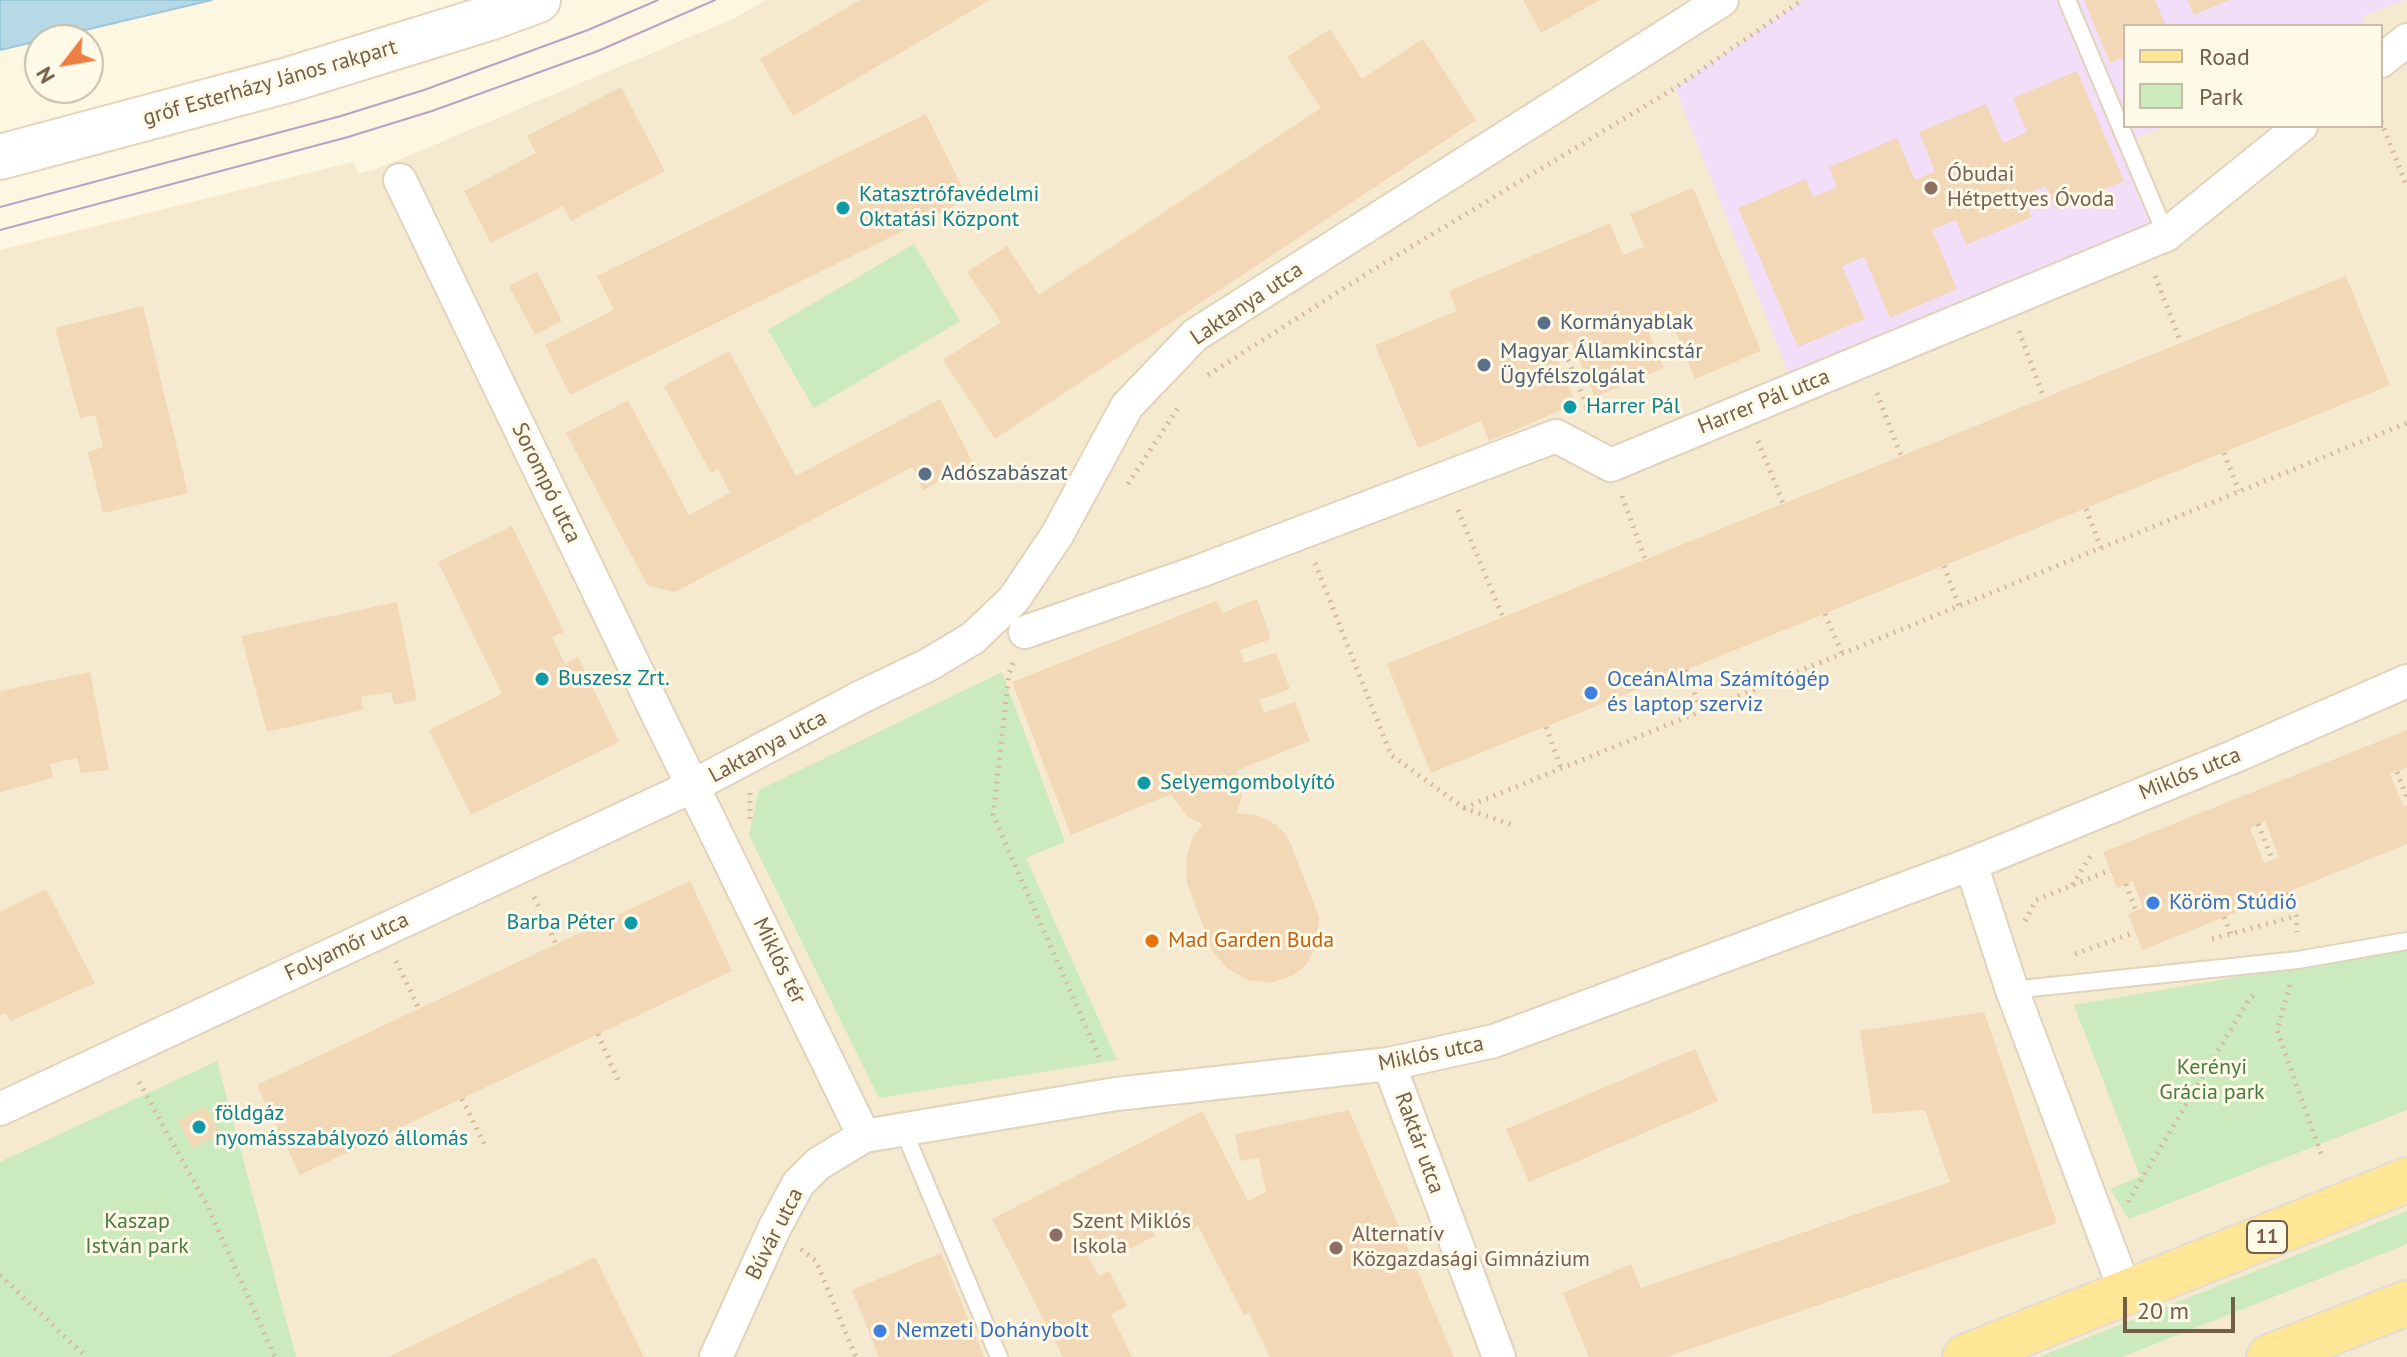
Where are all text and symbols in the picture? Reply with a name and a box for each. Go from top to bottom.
north arrow [24,24,104,104]
legend [2123,24,2383,128]
street label: gróf Esterházy János rakpart [140,34,400,132]
text: Road [2199,41,2250,72]
text: N [29,62,61,89]
text: Park [2199,81,2243,112]
place label: Óbudai Hétpettyes Óvoda [1947,162,2114,214]
marker: Óbudai Hétpettyes Óvoda [1922,179,1940,197]
place label: Katasztrófavédelmi Oktatási Központ [859,182,1039,234]
marker: Katasztrófavédelmi Oktatási Központ [834,199,852,217]
street label: Laktanya utca [1186,257,1308,351]
place label: Kormányablak [1560,310,1693,336]
marker: Kormányablak [1535,314,1553,332]
place label: Magyar Államkincstár Ügyfélszolgálat [1500,339,1703,390]
marker: Magyar Államkincstár Ügyfélszolgálat [1475,356,1493,374]
street label: Harrer Pál utca [1694,364,1834,440]
place label: Harrer Pál [1586,394,1680,420]
marker: Harrer Pál [1561,398,1579,416]
street label: Sorompó utca [506,419,586,547]
place label: Adószabászat [941,461,1068,487]
marker: Adószabászat [916,465,934,483]
place label: Buszesz Zrt. [558,666,670,692]
place label: OceánAlma Számítógép és laptop szerviz [1607,667,1830,718]
marker: Buszesz Zrt. [533,670,551,688]
marker: OceánAlma Számítógép és laptop szerviz [1582,684,1600,702]
street label: Laktanya utca [705,705,831,789]
street label: Miklós utca [2135,742,2245,806]
place label: Selyemgombolyító [1160,770,1335,796]
marker: Selyemgombolyító [1135,774,1153,792]
place label: Köröm Stúdió [2169,890,2297,916]
marker: Köröm Stúdió [2144,894,2162,912]
street label: Folyamőr utca [281,907,413,987]
place label: Barba Péter [507,910,615,936]
street label: Miklós tér [747,913,811,1009]
marker: Barba Péter [622,914,640,932]
place label: Mad Garden Buda [1168,928,1334,954]
marker: Mad Garden Buda [1143,932,1161,950]
street label: Miklós utca [1376,1031,1486,1077]
park label: Kerényi Grácia park [2159,1055,2265,1106]
street label: Raktár utca [1388,1089,1450,1197]
place label: földgáz nyomásszabályozó állomás [215,1101,468,1152]
marker: földgáz nyomásszabályozó állomás [190,1118,208,1136]
street label: Búvár utca [741,1184,809,1284]
park label: Kaszap István park [85,1209,189,1260]
place label: Szent Miklós Iskola [1072,1209,1191,1260]
road number: 11 [2247,1221,2287,1253]
place label: Alternatív Közgazdasági Gimnázium [1352,1222,1590,1274]
marker: Szent Miklós Iskola [1047,1226,1065,1244]
marker: Alternatív Közgazdasági Gimnázium [1327,1239,1345,1257]
scale bar [2127,1281,2239,1331]
text: 20 m [2137,1295,2189,1326]
place label: Nemzeti Dohánybolt [896,1318,1089,1344]
marker: Nemzeti Dohánybolt [871,1322,889,1340]

